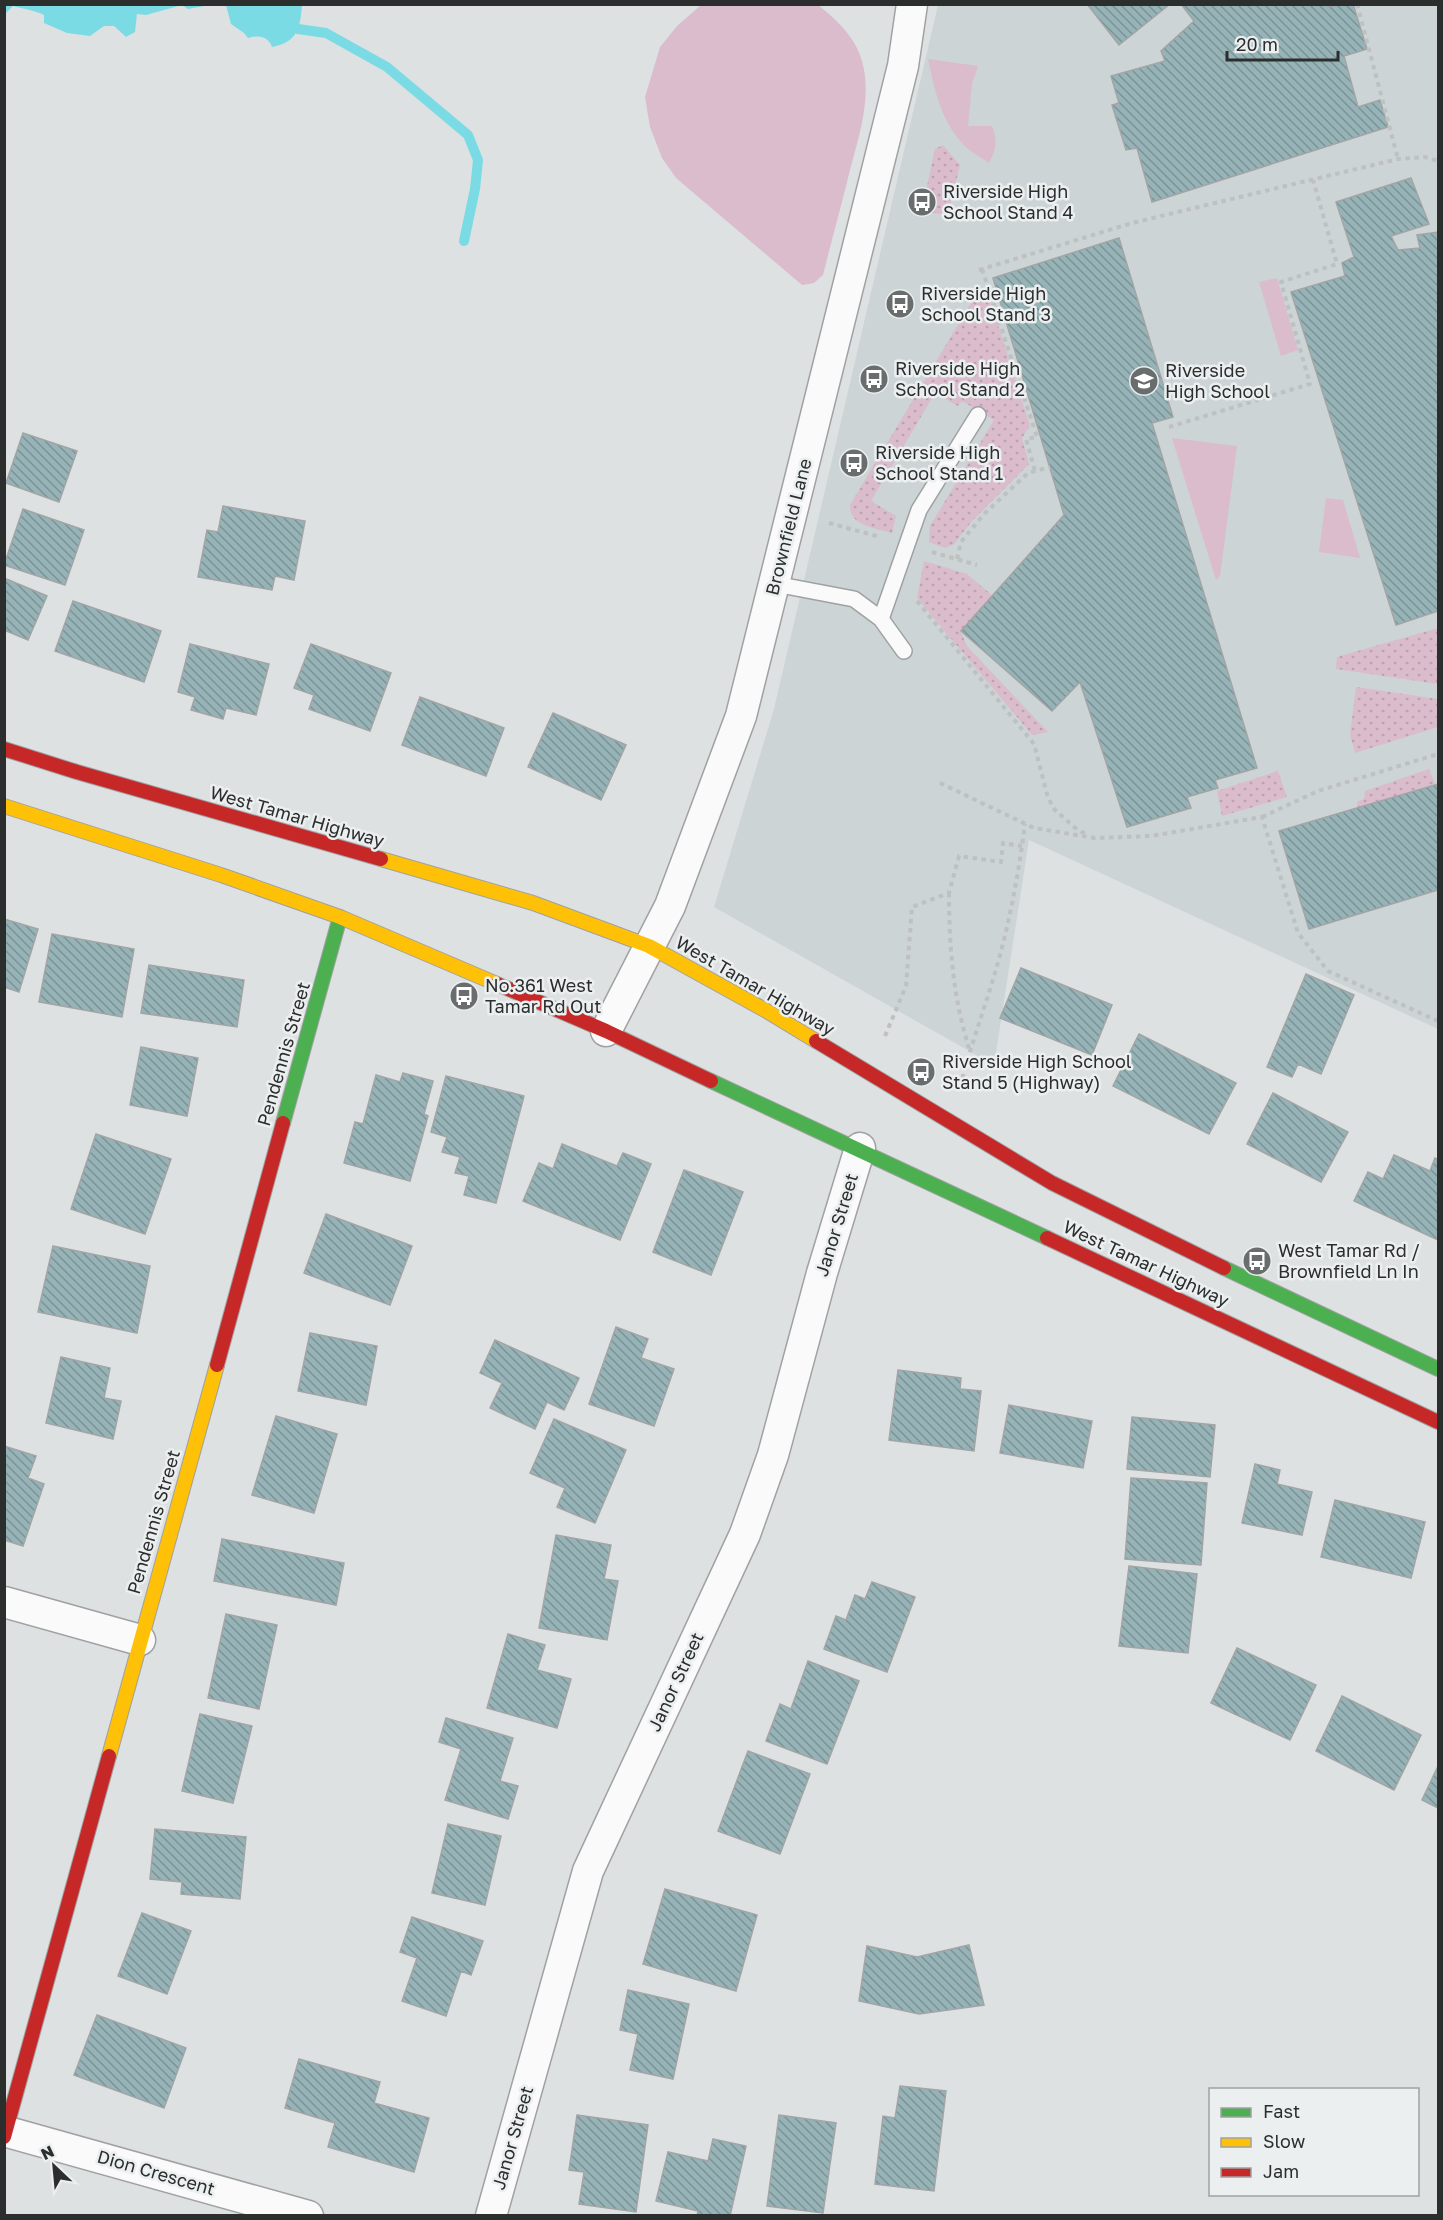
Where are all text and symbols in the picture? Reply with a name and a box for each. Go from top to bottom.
scale bar [1227,24,1338,62]
text: 20 m [1236,33,1278,55]
place label: Riverside High School Stand 4 [943,180,1073,223]
bus stop icon: Riverside High School Stand 4 [906,186,938,218]
place label: Riverside High School Stand 3 [921,282,1051,325]
bus stop icon: Riverside High School Stand 3 [884,288,916,320]
place label: Riverside High School Stand 2 [895,357,1025,400]
place label: Riverside High School [1165,359,1270,402]
bus stop icon: Riverside High School Stand 2 [858,363,890,395]
school or university icon: Riverside High School [1128,365,1160,397]
place label: Riverside High School Stand 1 [875,441,1003,484]
bus stop icon: Riverside High School Stand 1 [838,447,870,479]
street label: Brownfield Lane [760,456,816,597]
street label: West Tamar Highway [208,781,387,851]
street label: West Tamar Highway [672,931,839,1040]
place label: No.361 West Tamar Rd Out [485,974,601,1017]
street label: Pendennis Street [252,979,314,1128]
bus stop icon: No.361 West Tamar Rd Out [448,980,480,1012]
place label: Riverside High School Stand 5 (Highway) [942,1050,1132,1093]
bus stop icon: Riverside High School Stand 5 (Highway) [905,1056,937,1088]
street label: Janor Street [810,1170,862,1279]
street label: West Tamar Highway [1060,1215,1233,1311]
place label: West Tamar Rd / Brownfield Ln In [1278,1239,1420,1282]
bus stop icon: West Tamar Rd / Brownfield Ln In [1241,1245,1273,1277]
street label: Pendennis Street [122,1447,184,1596]
street label: Janor Street [643,1629,708,1735]
street label: Janor Street [487,2083,537,2192]
legend [1209,2088,1419,2196]
text: Fast [1263,2100,1300,2122]
text: Slow [1263,2130,1306,2152]
north arrow [24,2136,84,2196]
text: N [38,2141,57,2164]
street label: Dion Crescent [95,2145,218,2199]
text: Jam [1263,2160,1299,2182]

